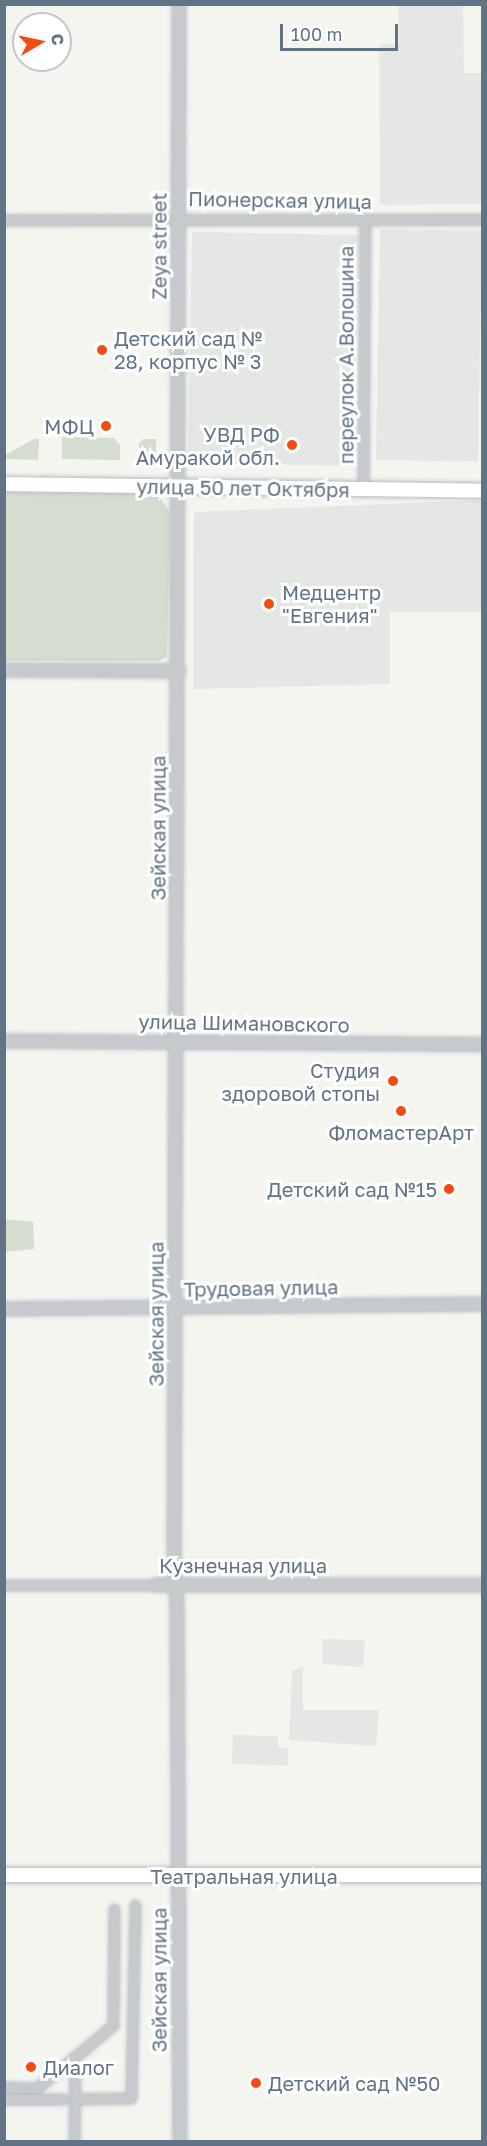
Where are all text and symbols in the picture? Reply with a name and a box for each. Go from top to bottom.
north arrow [12,12,72,72]
scale bar [283,12,402,50]
text: 100 m [291,23,342,45]
text: С [47,32,69,47]
street label: Пионерская улица [188,186,372,214]
street label: Zeya street [147,192,171,300]
street label: переулок А.Волошина [334,246,358,464]
place label: Детский сад № 28, корпус № 3 [114,326,262,373]
marker: Детский сад № 28, корпус № 3 [95,343,109,357]
place label: МФЦ [44,414,94,438]
marker: МФЦ [99,419,113,433]
place label: УВД РФ Амуракой обл. [136,422,280,469]
marker: УВД РФ Амуракой обл. [285,438,299,452]
street label: улица 50 лет Октября [136,474,350,502]
place label: Медцентр "Евгения" [282,580,381,627]
marker: Медцентр "Евгения" [260,595,278,613]
street label: Зейская улица [146,755,170,901]
street label: улица Шимановского [138,1009,350,1037]
place label: Студия здоровой стопы [222,1058,380,1105]
marker: Студия здоровой стопы [384,1072,402,1090]
marker: ФломастерАрт [394,1104,408,1118]
place label: ФломастерАрт [328,1120,474,1144]
place label: Детский сад №15 [267,1177,437,1201]
marker: Детский сад №15 [442,1182,456,1196]
street label: Зейская улица [144,1241,168,1387]
street label: Трудовая улица [183,1275,339,1301]
street label: Кузнечная улица [159,1553,327,1577]
street label: Театральная улица [150,1864,338,1888]
street label: Зейская улица [147,1907,171,2053]
place label: Диалог [43,2055,114,2079]
marker: Диалог [24,2060,38,2074]
place label: Детский сад №50 [268,2071,440,2095]
marker: Детский сад №50 [249,2076,263,2090]

